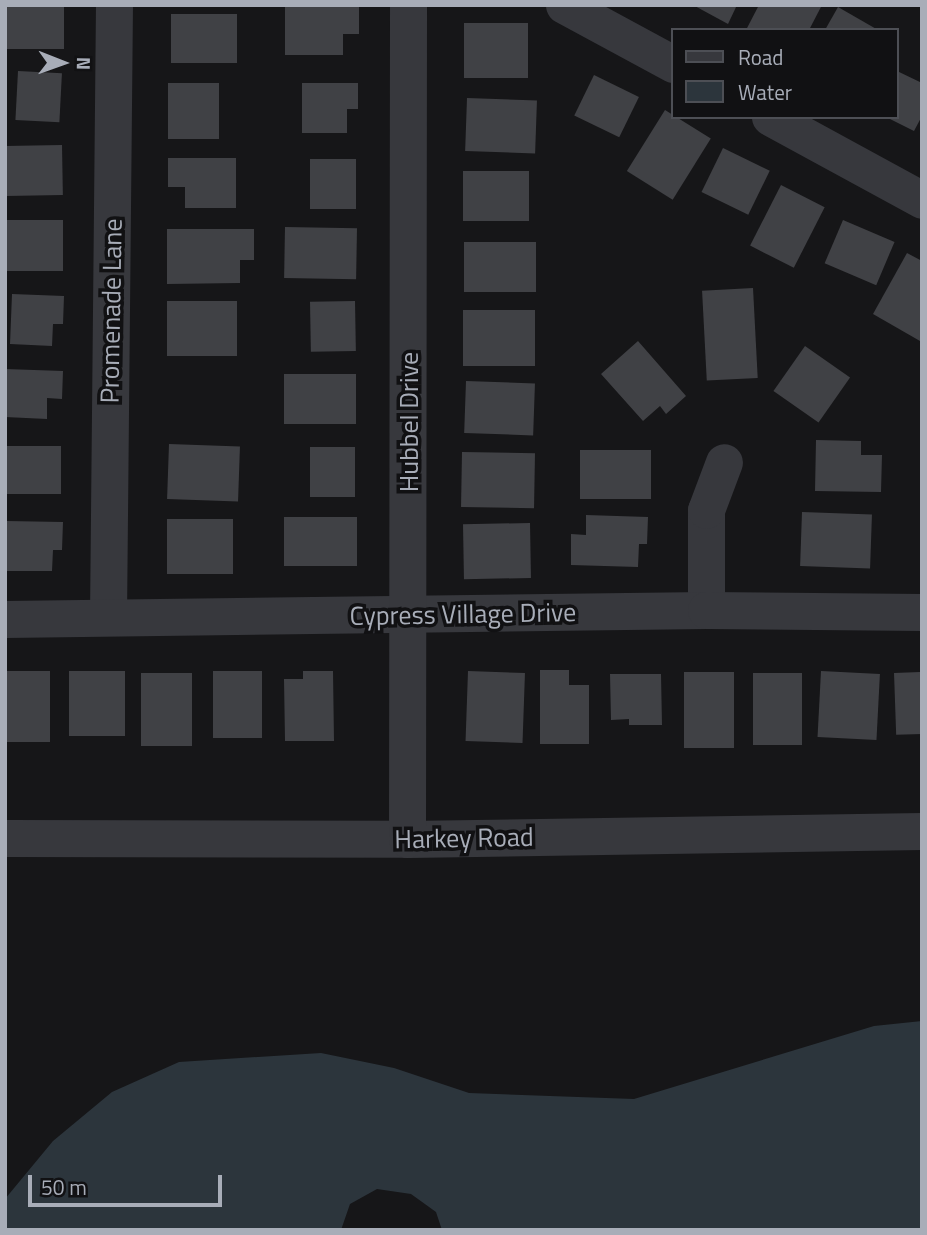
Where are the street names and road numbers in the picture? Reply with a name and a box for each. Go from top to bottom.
street label: Promenade Lane [94,218,128,404]
street label: Hubbel Drive [393,352,425,492]
street label: Cypress Village Drive [349,596,577,632]
street label: Harkey Road [394,821,534,855]

